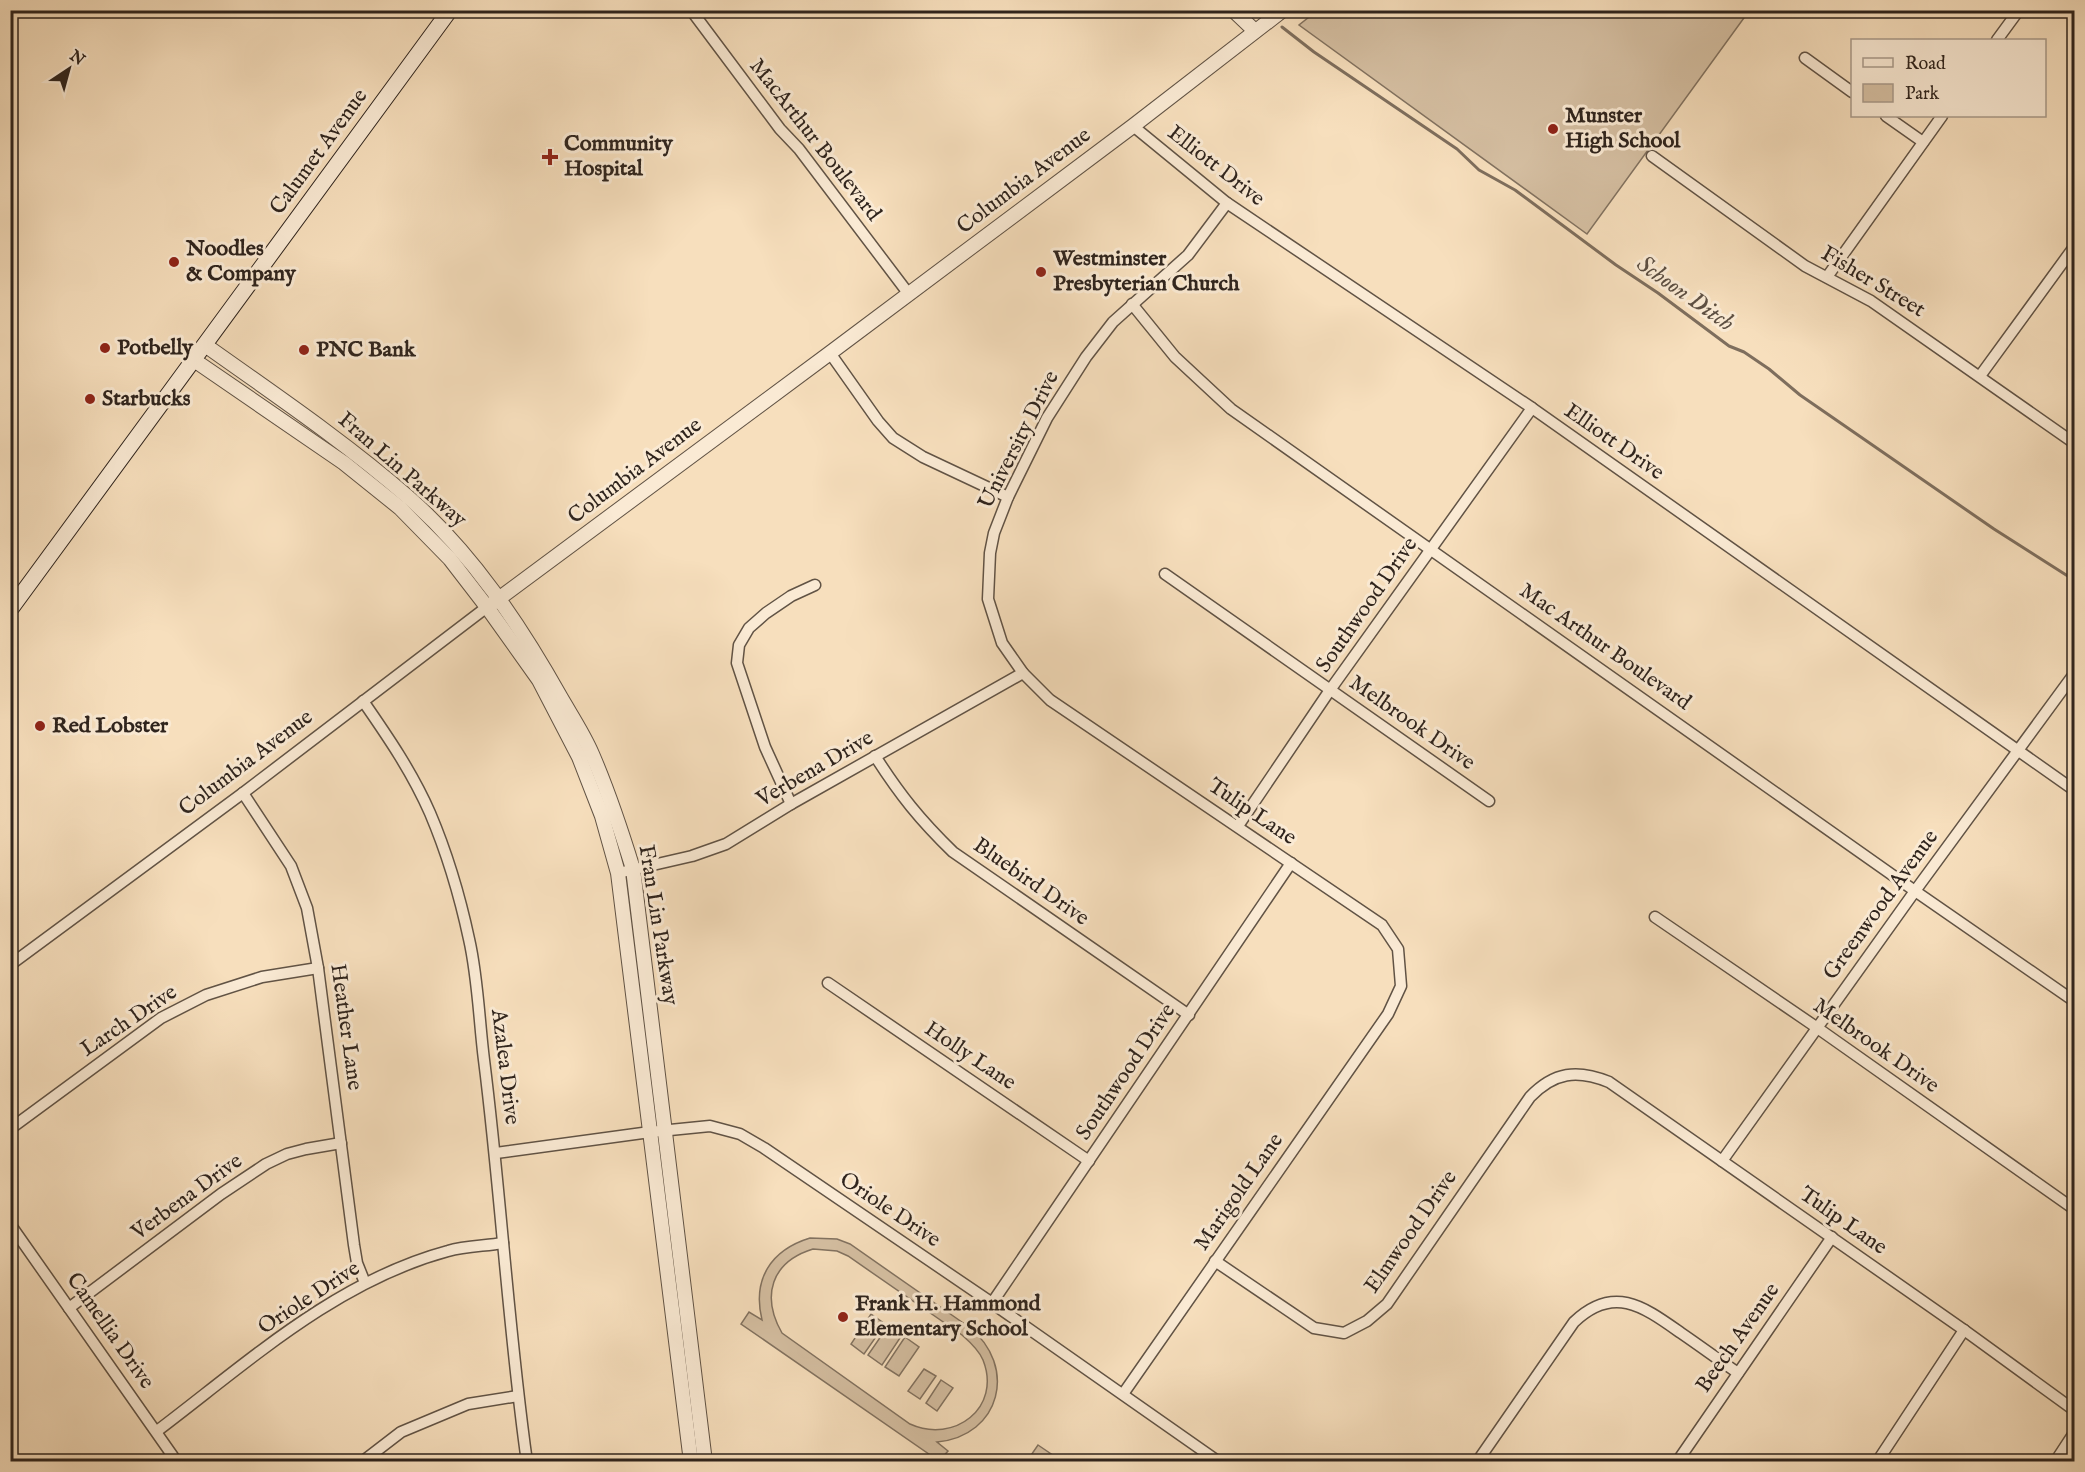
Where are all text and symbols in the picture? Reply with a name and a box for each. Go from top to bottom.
north arrow [39,39,99,99]
legend [1851,39,2046,117]
text: N [64,46,88,71]
street label: MacArthur Boulevard [743,53,887,227]
text: Road [1905,53,1946,76]
street label: Calumet Avenue [264,83,374,221]
text: Park [1905,83,1940,106]
place label: Munster High School [1565,102,1681,155]
street label: Elliott Drive [1162,119,1270,213]
street label: Columbia Avenue [951,121,1097,241]
marker: Munster High School [1546,122,1560,136]
place label: Community Hospital [564,130,674,183]
marker: Community Hospital [541,148,559,166]
place label: Noodles & Company [185,235,297,288]
street label: Fisher Street [1816,240,1931,324]
place label: Westminster Presbyterian Church [1052,245,1240,298]
water label: Schoon Ditch [1630,249,1740,339]
marker: Noodles & Company [167,255,181,269]
marker: Westminster Presbyterian Church [1034,265,1048,279]
place label: Potbelly [117,334,194,362]
place label: PNC Bank [316,336,417,364]
marker: Potbelly [98,341,112,355]
marker: PNC Bank [297,343,311,357]
street label: University Drive [972,366,1066,514]
place label: Starbucks [102,385,191,413]
marker: Starbucks [83,392,97,406]
street label: Elliott Drive [1558,397,1670,487]
street label: Fran Lin Parkway [332,406,472,534]
street label: Columbia Avenue [562,411,708,531]
street label: Southwood Drive [1310,532,1424,678]
street label: Mac Arthur Boulevard [1514,577,1697,717]
street label: Melbrook Drive [1343,669,1481,777]
street label: Columbia Avenue [173,703,319,823]
place label: Red Lobster [52,712,169,740]
marker: Red Lobster [33,719,47,733]
street label: Verbena Drive [751,724,879,814]
street label: Tulip Lane [1202,772,1302,852]
street label: Greenwood Avenue [1817,824,1945,986]
street label: Bluebird Drive [968,832,1094,932]
street label: Fran Lin Parkway [631,843,685,1007]
street label: Heather Lane [323,962,369,1092]
street label: Larch Drive [75,979,183,1063]
street label: Melbrook Drive [1807,992,1945,1100]
street label: Southwood Drive [1070,998,1182,1146]
street label: Azalea Drive [484,1007,526,1126]
street label: Holly Lane [919,1015,1021,1097]
street label: Marigold Lane [1188,1128,1290,1256]
street label: Verbena Drive [125,1147,248,1247]
street label: Elmwood Drive [1358,1165,1464,1299]
street label: Oriole Drive [834,1166,946,1254]
street label: Tulip Lane [1794,1181,1892,1261]
street label: Oriole Drive [253,1255,365,1341]
street label: Camellia Drive [60,1267,160,1395]
street label: Beech Avenue [1690,1278,1786,1398]
place label: Frank H. Hammond Elementary School [855,1290,1042,1343]
marker: Frank H. Hammond Elementary School [836,1310,850,1324]

